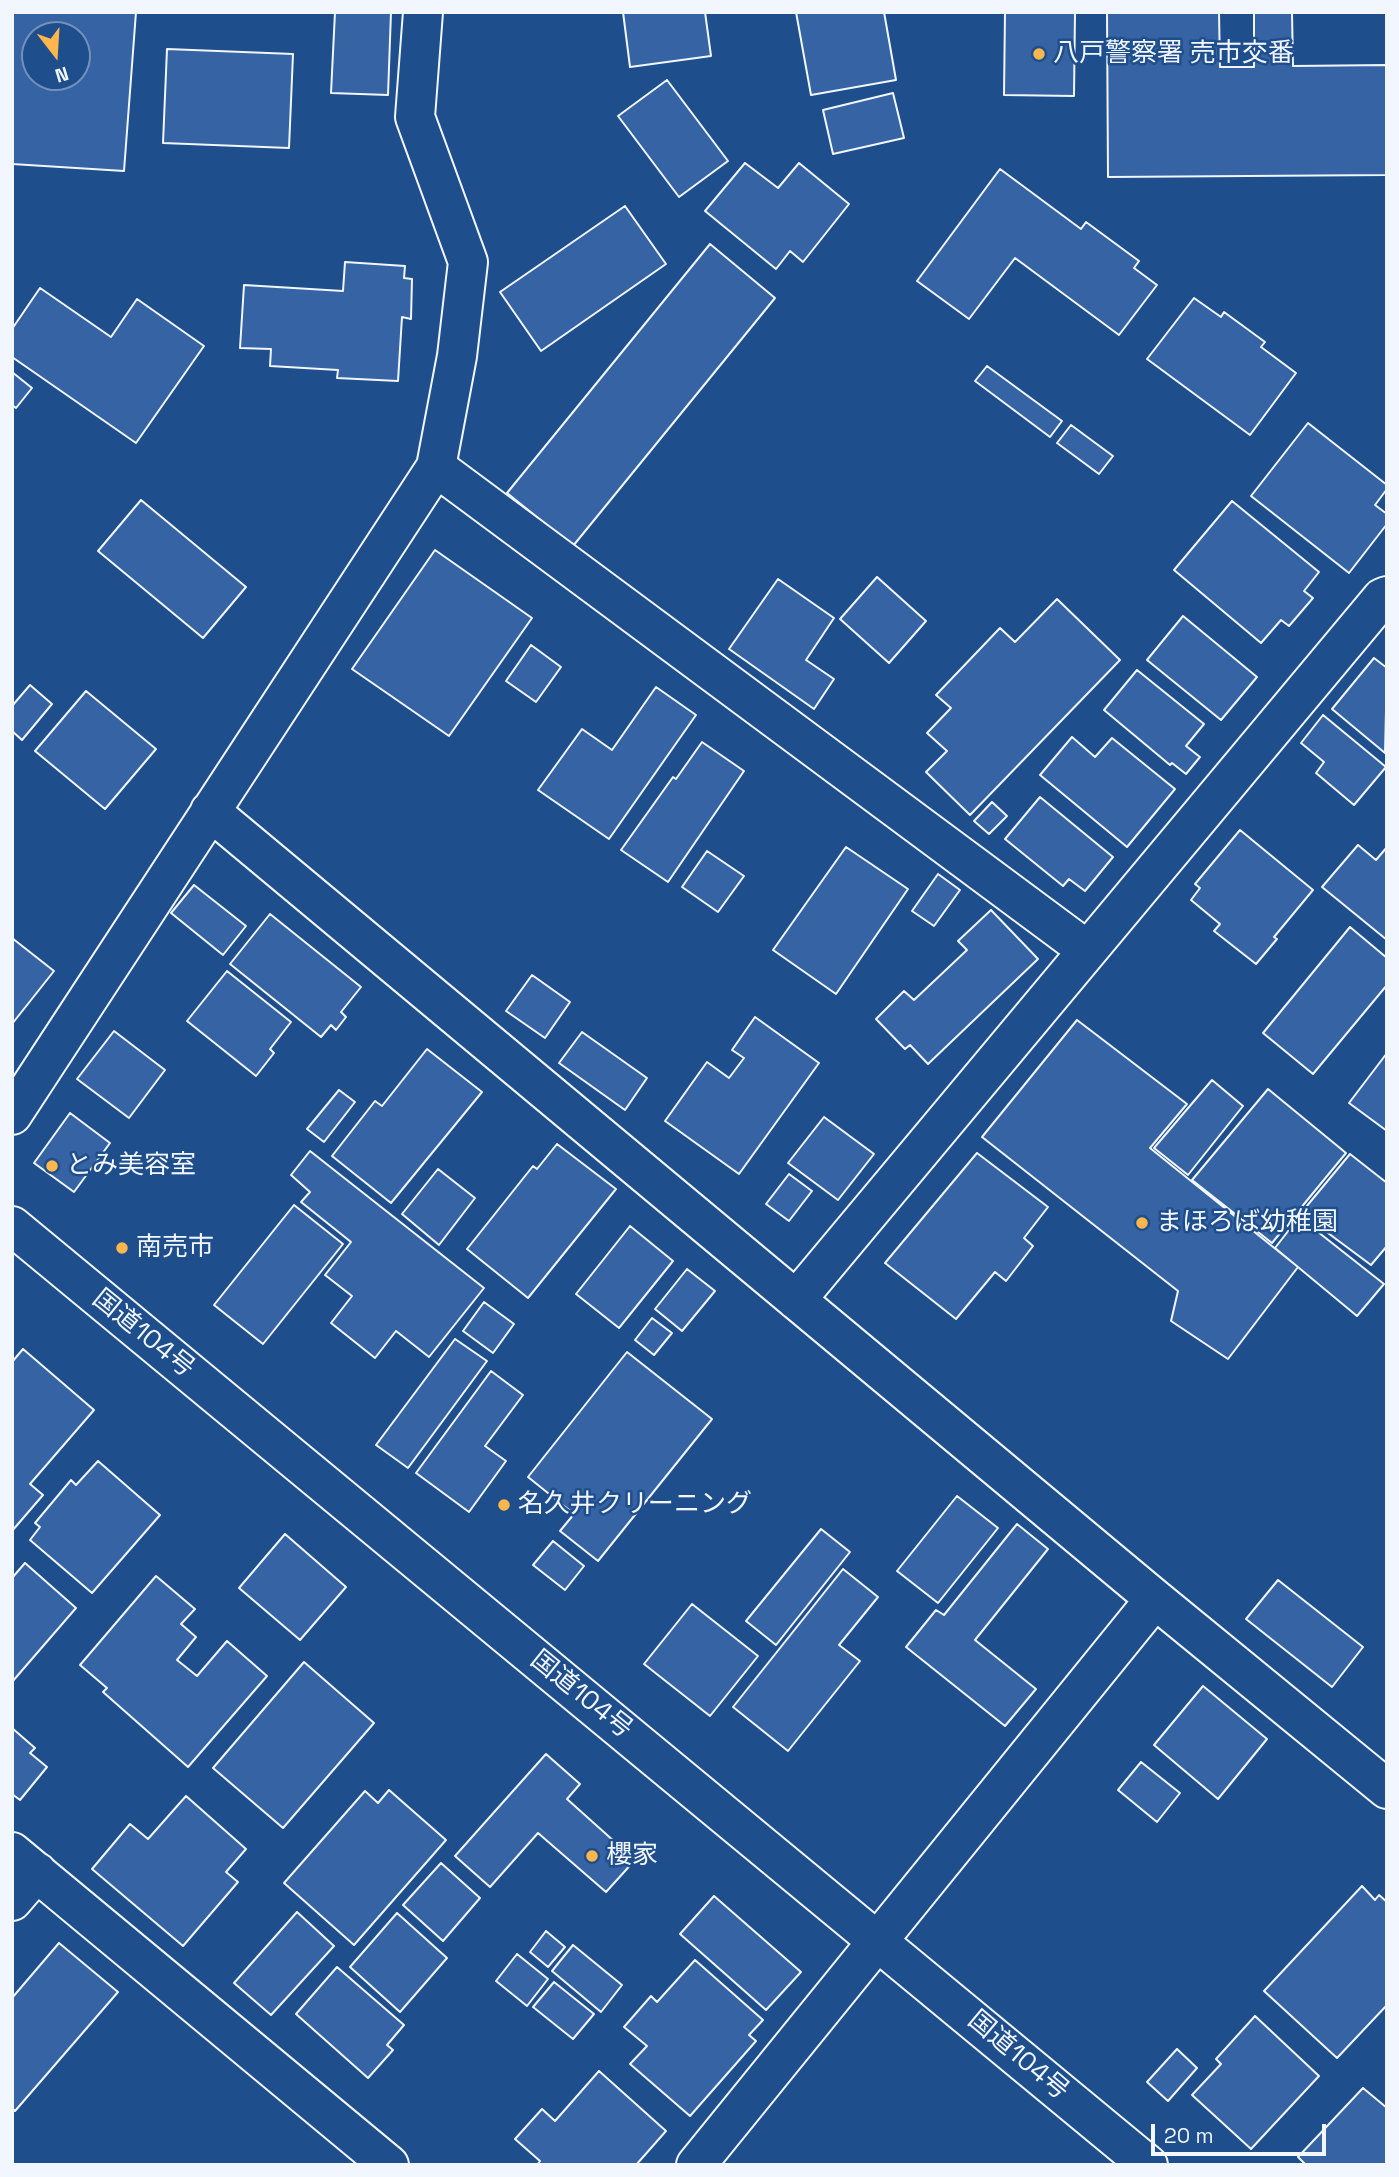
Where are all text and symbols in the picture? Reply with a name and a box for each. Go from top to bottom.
north arrow [21,21,91,91]
place label: 八戸警察署 売市交番 [1053,38,1294,70]
marker: 八戸警察署 売市交番 [1031,46,1047,62]
text: N [52,61,71,88]
place label: とみ美容室 [66,1150,196,1182]
marker: とみ美容室 [44,1158,60,1174]
place label: まほろば幼稚園 [1156,1207,1338,1239]
marker: まほろば幼稚園 [1134,1215,1150,1231]
place label: 南売市 [136,1232,214,1264]
marker: 南売市 [114,1240,130,1256]
street label: 国道104号 [86,1284,200,1384]
place label: 名久井クリーニング [518,1489,752,1521]
marker: 名久井クリーニング [496,1497,512,1513]
street label: 国道104号 [524,1645,638,1745]
place label: 櫻家 [606,1840,658,1872]
marker: 櫻家 [584,1848,600,1864]
street label: 国道104号 [961,2005,1075,2107]
scale bar [1154,2110,1329,2154]
text: 20 m [1164,2122,1214,2149]

